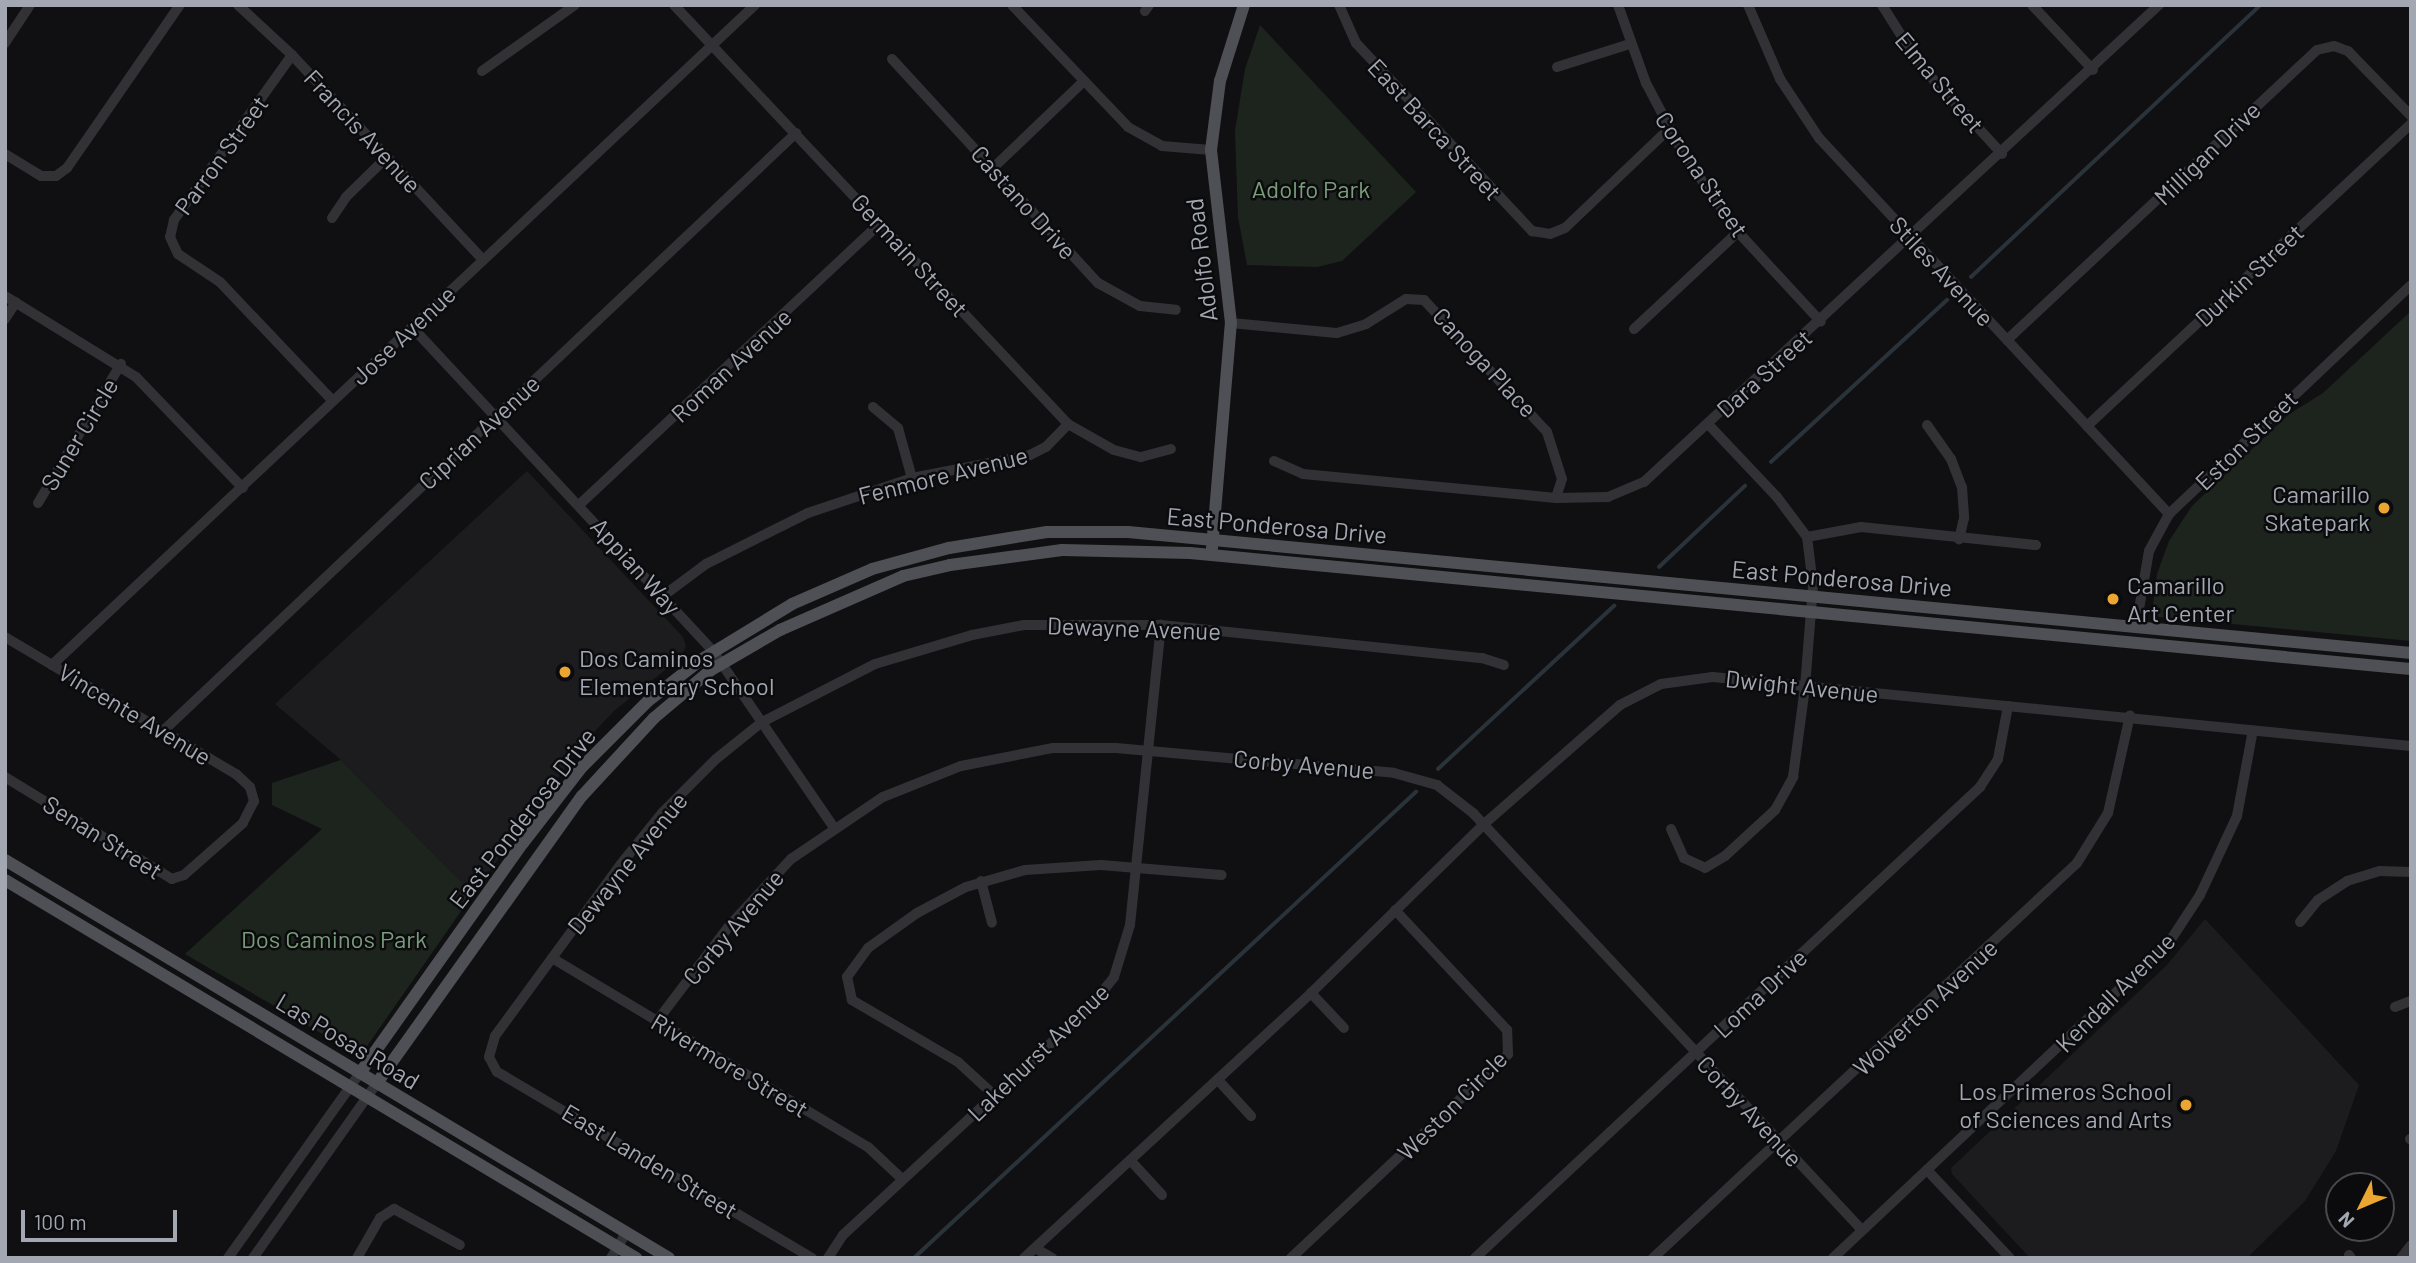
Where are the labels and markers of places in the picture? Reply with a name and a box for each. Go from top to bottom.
place label: Camarillo Skatepark [2265,480,2370,536]
marker: Camarillo Skatepark [2376,500,2392,516]
place label: Camarillo Art Center [2127,571,2234,627]
marker: Camarillo Art Center [2105,591,2121,607]
place label: Dos Caminos Elementary School [579,644,774,700]
marker: Dos Caminos Elementary School [557,664,573,680]
place label: Los Primeros School of Sciences and Arts [1958,1077,2172,1133]
marker: Los Primeros School of Sciences and Arts [2178,1097,2194,1113]

